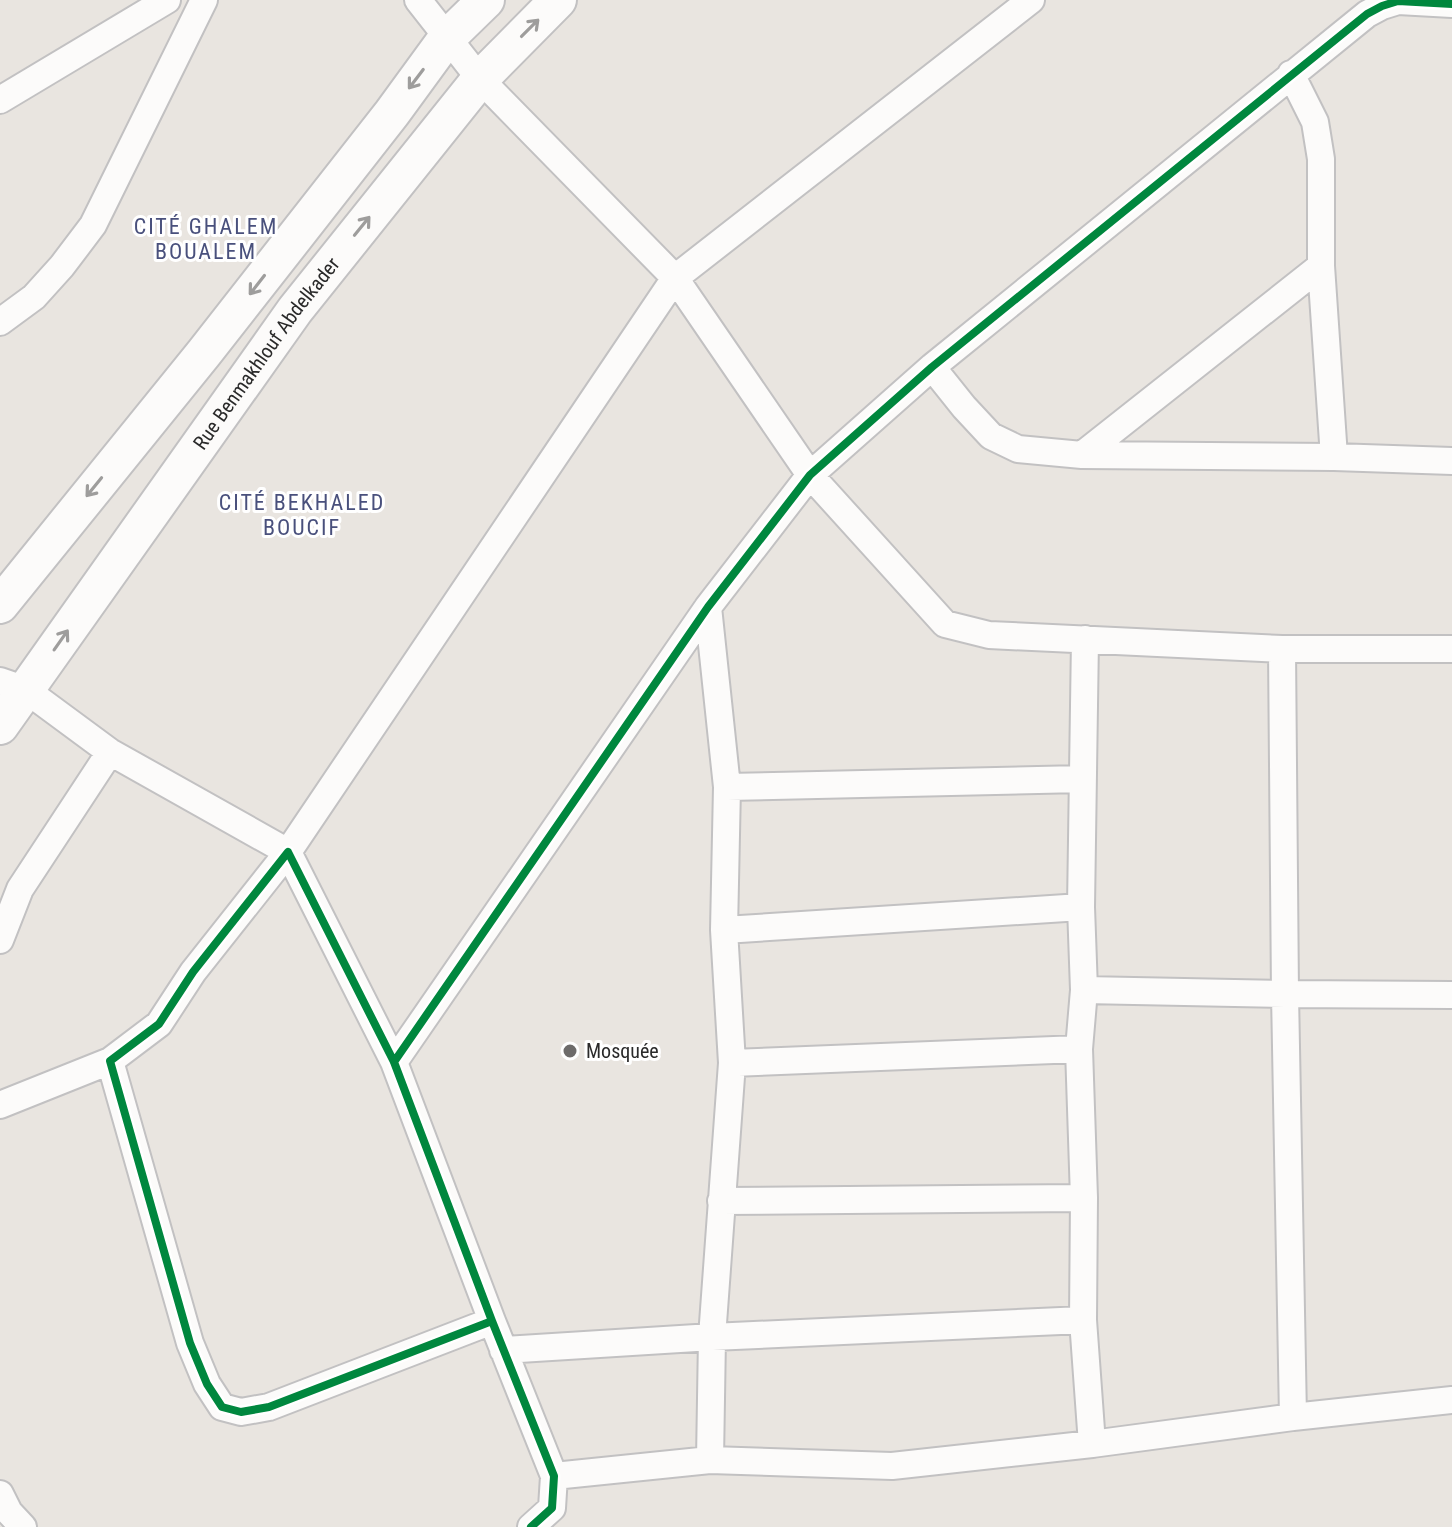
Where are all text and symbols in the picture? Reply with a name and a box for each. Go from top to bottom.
one-way arrow [520,19,539,38]
one-way arrow [408,68,425,89]
district label: CITÉ GHALEM BOUALEM [134,214,278,264]
one-way arrow [354,216,371,237]
street label: Rue Benmakhlouf Abdelkader [188,252,344,454]
one-way arrow [249,274,266,295]
one-way arrow [85,477,103,497]
district label: CITÉ BEKHALED BOUCIF [219,490,385,540]
one-way arrow [53,630,70,652]
place label: Mosquée [586,1039,659,1063]
marker: Mosquée [561,1042,579,1060]

